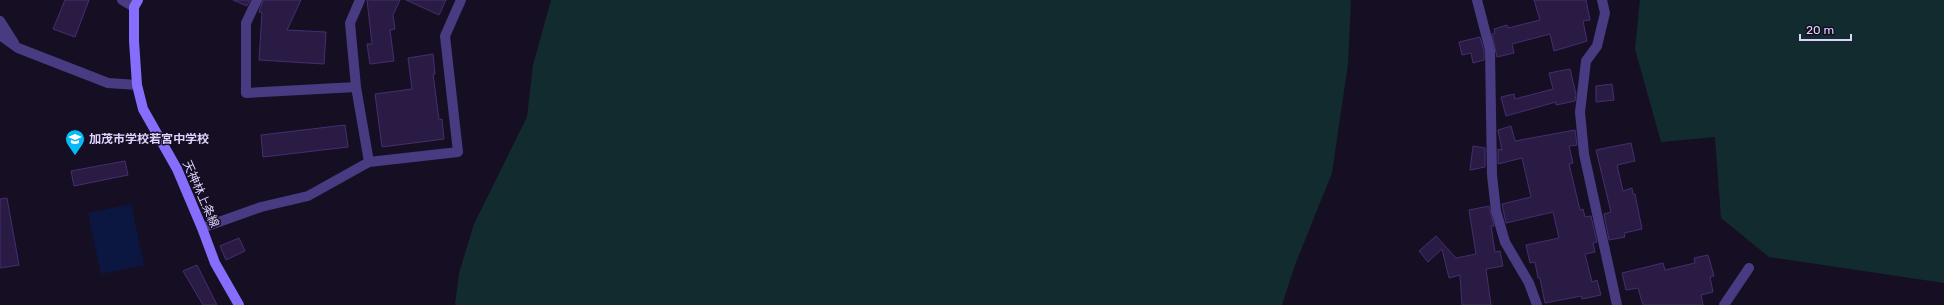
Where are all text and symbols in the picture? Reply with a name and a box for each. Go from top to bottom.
scale bar [1800,16,1851,42]
text: 20 m [1806,23,1834,37]
school or university icon: 加茂市学校若宮中学校 [64,128,86,156]
place label: 加茂市学校若宮中学校 [89,132,209,146]
street label: 天神林上条線 [180,158,222,230]

